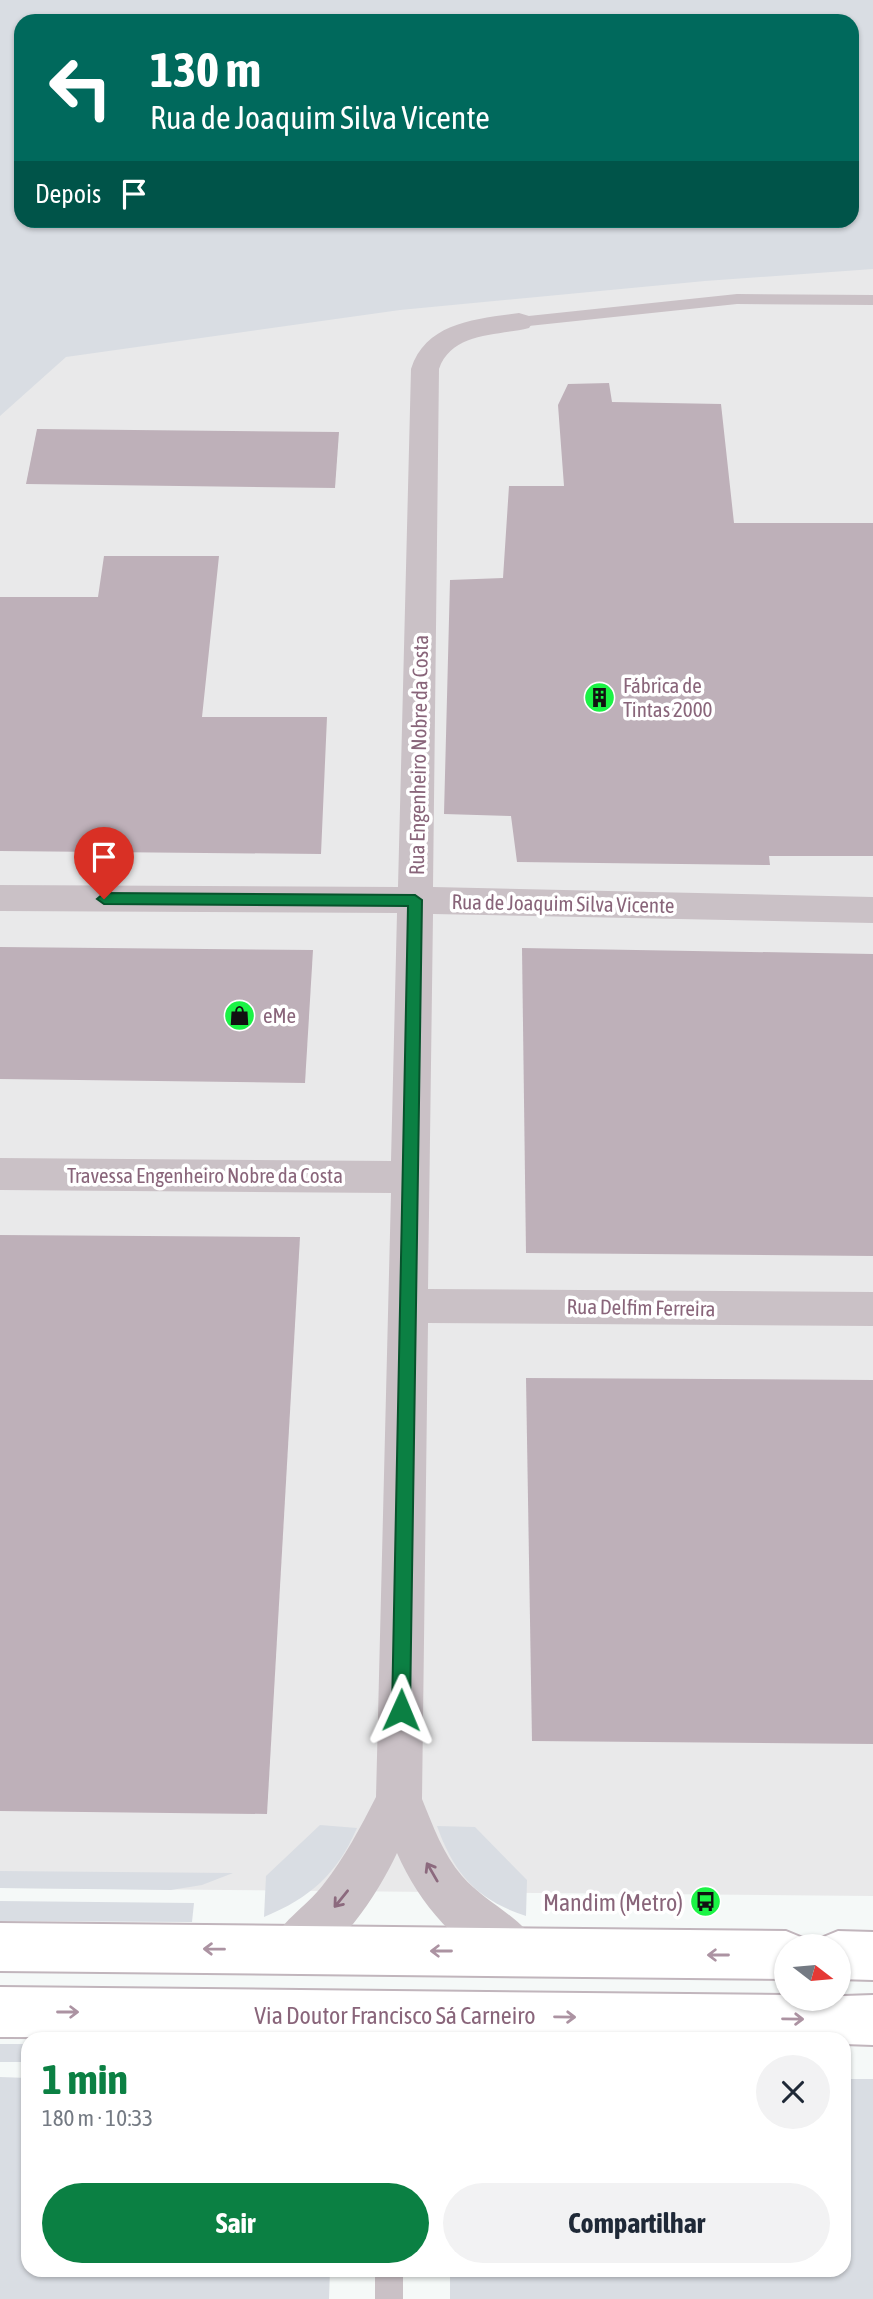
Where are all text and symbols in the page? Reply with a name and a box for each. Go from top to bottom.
text: 130 m [150,41,261,97]
icon: left [35,42,126,133]
text: Rua de Joaquim Silva Vicente [150,99,490,136]
icon: arrive [115,175,153,213]
text: Depois [35,179,101,209]
street label: Rua Engenheiro Nobre da Costa [404,635,432,875]
place label: Fábrica de Tintas 2000 [623,673,713,721]
building icon: Fábrica de Tintas 2000 [583,680,617,714]
pin [74,827,134,899]
icon: arrive [85,838,123,876]
street label: Rua de Joaquim Silva Vicente [451,889,675,917]
shop icon: eMe [223,998,257,1032]
place label: eMe [263,1003,296,1027]
street label: Travessa Engenheiro Nobre da Costa [67,1163,343,1187]
street label: Rua Delfim Ferreira [566,1294,716,1320]
position arrow [364,1673,438,1747]
one-way arrow [424,1862,438,1882]
bus stop icon: Mandim (Metro) [689,1885,723,1919]
place label: Mandim (Metro) [543,1889,683,1916]
one-way arrow [333,1890,348,1908]
north arrow [774,1934,850,2011]
map controls [774,1934,851,2011]
one-way arrow [202,1942,225,1956]
one-way arrow [430,1944,453,1958]
one-way arrow [706,1948,729,1962]
street label: Via Doutor Francisco Sá Carneiro [254,2002,536,2029]
one-way arrow [56,2006,79,2019]
one-way arrow [553,2010,576,2024]
one-way arrow [781,2013,804,2026]
text: 1 min [42,2055,128,2103]
button: close [756,2055,830,2129]
text: 180 m · 10:33 [42,2105,153,2131]
button: Sair [42,2183,429,2263]
button: Compartilhar [443,2183,830,2263]

